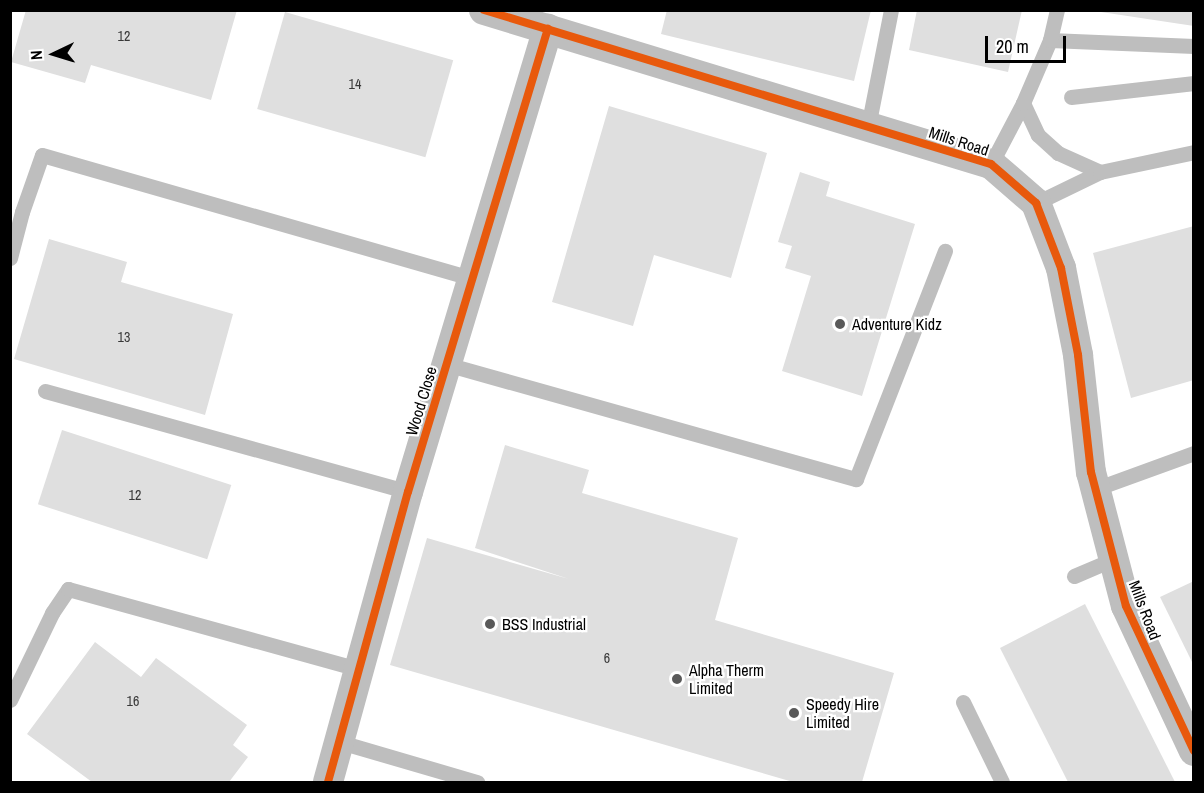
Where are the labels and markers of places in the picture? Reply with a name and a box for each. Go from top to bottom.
place label: Adventure Kidz [852,314,942,334]
marker: Adventure Kidz [833,317,847,331]
place label: BSS Industrial [502,614,586,634]
marker: BSS Industrial [483,617,497,631]
place label: Alpha Therm Limited [689,660,764,698]
marker: Alpha Therm Limited [670,672,684,686]
place label: Speedy Hire Limited [806,694,879,732]
marker: Speedy Hire Limited [787,706,801,720]

